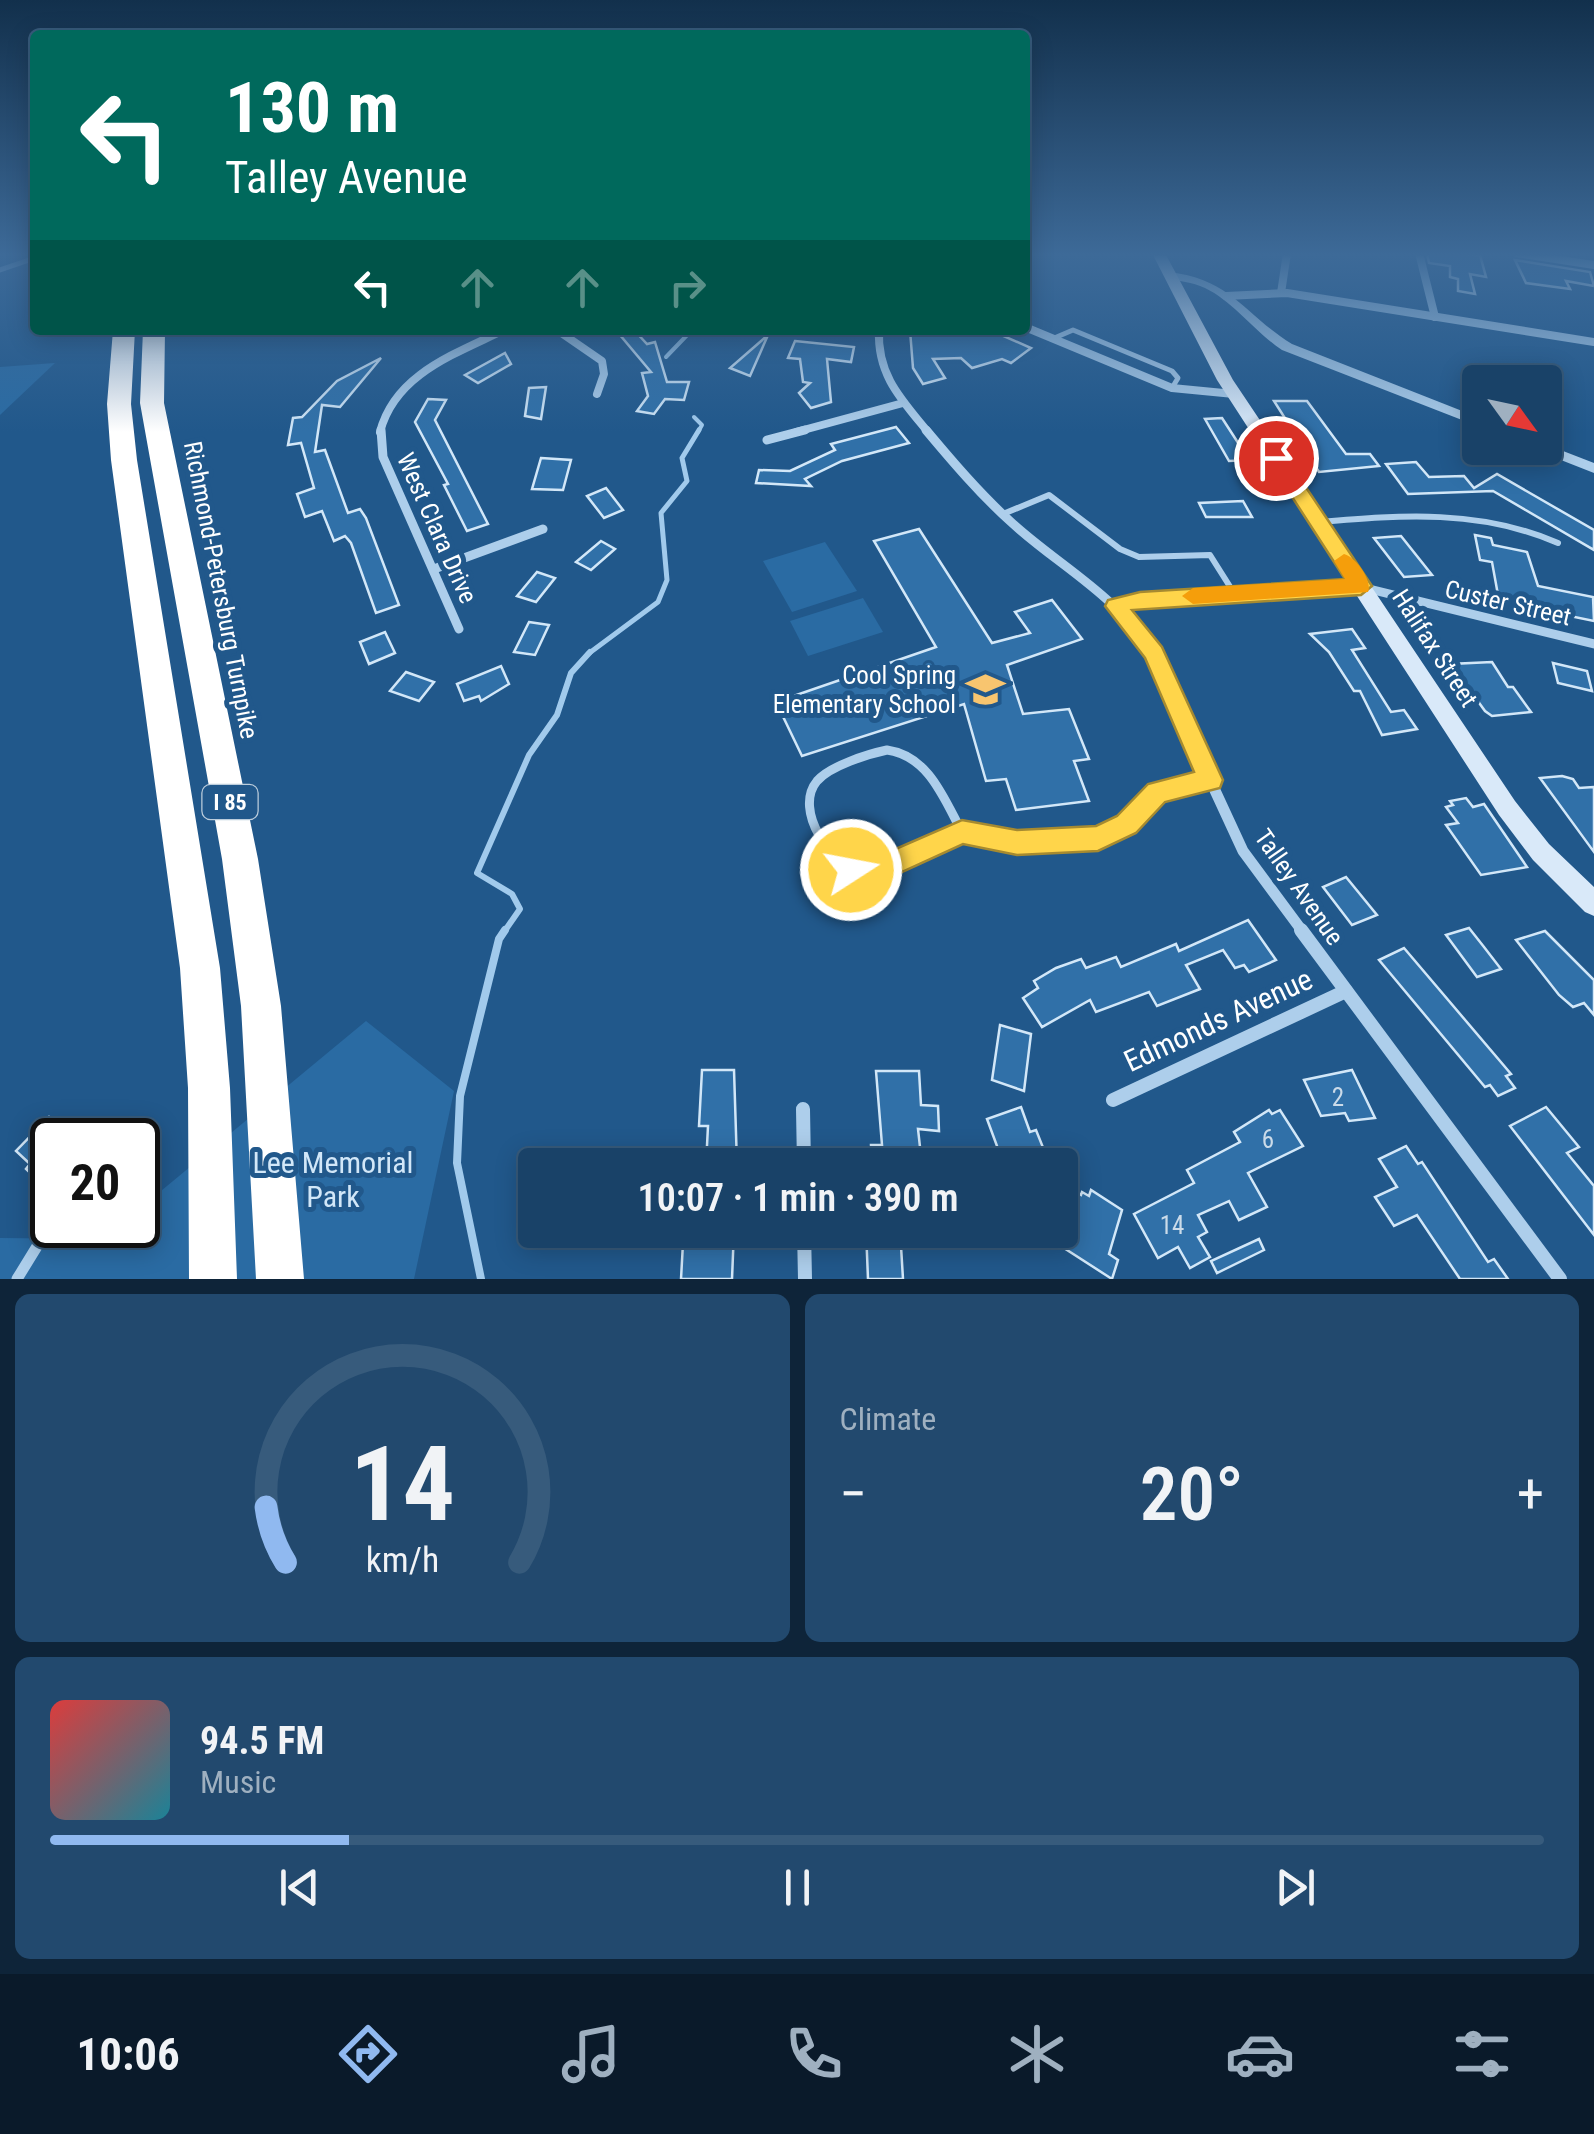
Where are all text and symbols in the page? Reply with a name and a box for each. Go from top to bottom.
text: 130 m [225,67,399,149]
icon: left [60,70,190,200]
text: Talley Avenue [225,151,468,204]
icon: left [345,260,400,315]
icon: ahead [450,260,505,315]
icon: ahead [555,260,610,315]
icon: right [660,260,715,315]
north arrow [1462,365,1562,465]
map controls [1462,365,1562,465]
pin [1234,416,1319,501]
icon: arrive [1249,431,1304,486]
street label: Richmond-Petersburg Turnpike [178,439,264,741]
street label: West Clara Drive [391,448,483,608]
street label: Custer Street [1442,574,1574,632]
street label: Halifax Street [1386,584,1484,712]
place label: Cool Spring Elementary School [773,661,956,719]
school or university icon: Cool Spring Elementary School [965,668,1007,710]
road number: I 85 [202,785,258,819]
position arrow [799,818,903,922]
street label: Talley Avenue [1248,823,1350,951]
street label: Edmonds Avenue [1118,961,1318,1079]
house number: 2 [1332,1083,1344,1112]
speed limit sign: 20 [30,1118,160,1248]
house number: 6 [1262,1125,1274,1154]
park label: Lee Memorial Park [253,1145,413,1214]
text: 10:07 · 1 min · 390 m [638,1176,958,1220]
house number: 14 [1160,1211,1184,1240]
text: Climate [840,1400,936,1438]
text: 14 [350,1424,455,1545]
text: 20° [1140,1450,1244,1538]
text: − [840,1462,867,1526]
text: + [1517,1462,1544,1526]
text: km/h [365,1539,439,1581]
text: 94.5 FM [200,1719,324,1763]
text: Music [200,1763,276,1801]
icon: previous [272,1860,327,1915]
icon: pause [770,1860,825,1915]
icon: next [1268,1860,1323,1915]
icon: directions [333,2019,403,2089]
icon: music [556,2019,626,2089]
icon: phone [779,2019,849,2089]
icon: climate [1002,2019,1072,2089]
icon: car [1225,2019,1295,2089]
icon: filters [1447,2019,1517,2089]
text: 10:06 [76,2028,180,2081]

